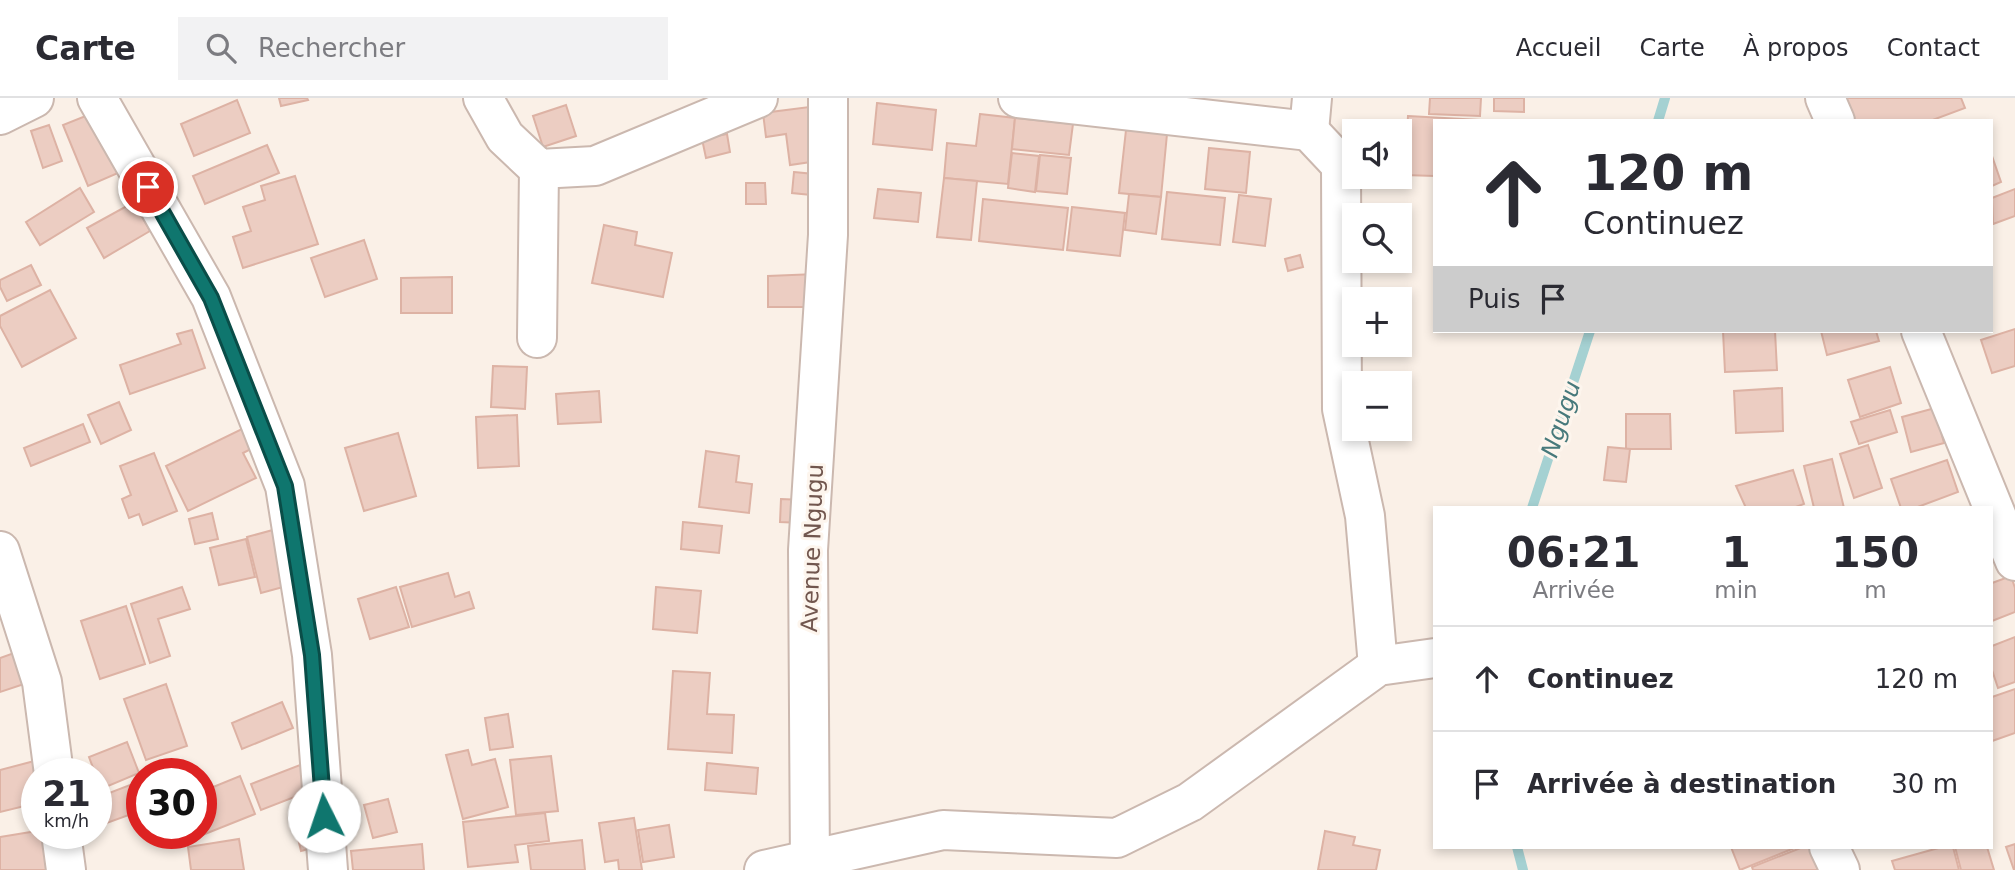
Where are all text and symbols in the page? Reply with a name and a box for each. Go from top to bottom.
search box [178,17,668,80]
text: Carte [35,29,136,68]
icon: search [202,29,240,67]
text: Rechercher [258,33,405,63]
text: Accueil [1516,34,1601,62]
text: Carte [1639,34,1705,62]
text: À propos [1743,34,1849,62]
text: Contact [1887,34,1980,62]
map controls [1342,119,1412,441]
button: sound [1342,119,1412,189]
text: 120 m [1583,145,1753,202]
icon: ahead [1468,147,1559,238]
pin [118,157,178,217]
icon: arrive [129,168,167,206]
button: search [1342,203,1412,273]
text: Continuez [1583,204,1744,242]
icon: arrive [1534,280,1572,318]
text: Puis [1468,284,1520,314]
button: + [1342,287,1412,357]
button: − [1342,371,1412,441]
water label: Ngugu [1536,377,1586,461]
street label: Avenue Ngugu [796,463,828,633]
text: 06:21 [1507,528,1641,577]
text: 1 [1721,528,1751,577]
text: 150 [1832,528,1919,577]
text: Arrivée [1532,577,1615,603]
text: min [1714,577,1758,603]
text: m [1864,577,1887,603]
icon: ahead [1468,660,1506,698]
text: Continuez [1527,664,1674,694]
text: 120 m [1875,664,1958,694]
speed limit sign: 30 [126,758,217,849]
icon: arrive [1468,765,1506,803]
text: Arrivée à destination [1527,769,1836,799]
text: 30 m [1891,769,1958,799]
text: 21 [42,774,91,814]
position arrow [287,779,361,853]
text: km/h [44,810,89,831]

